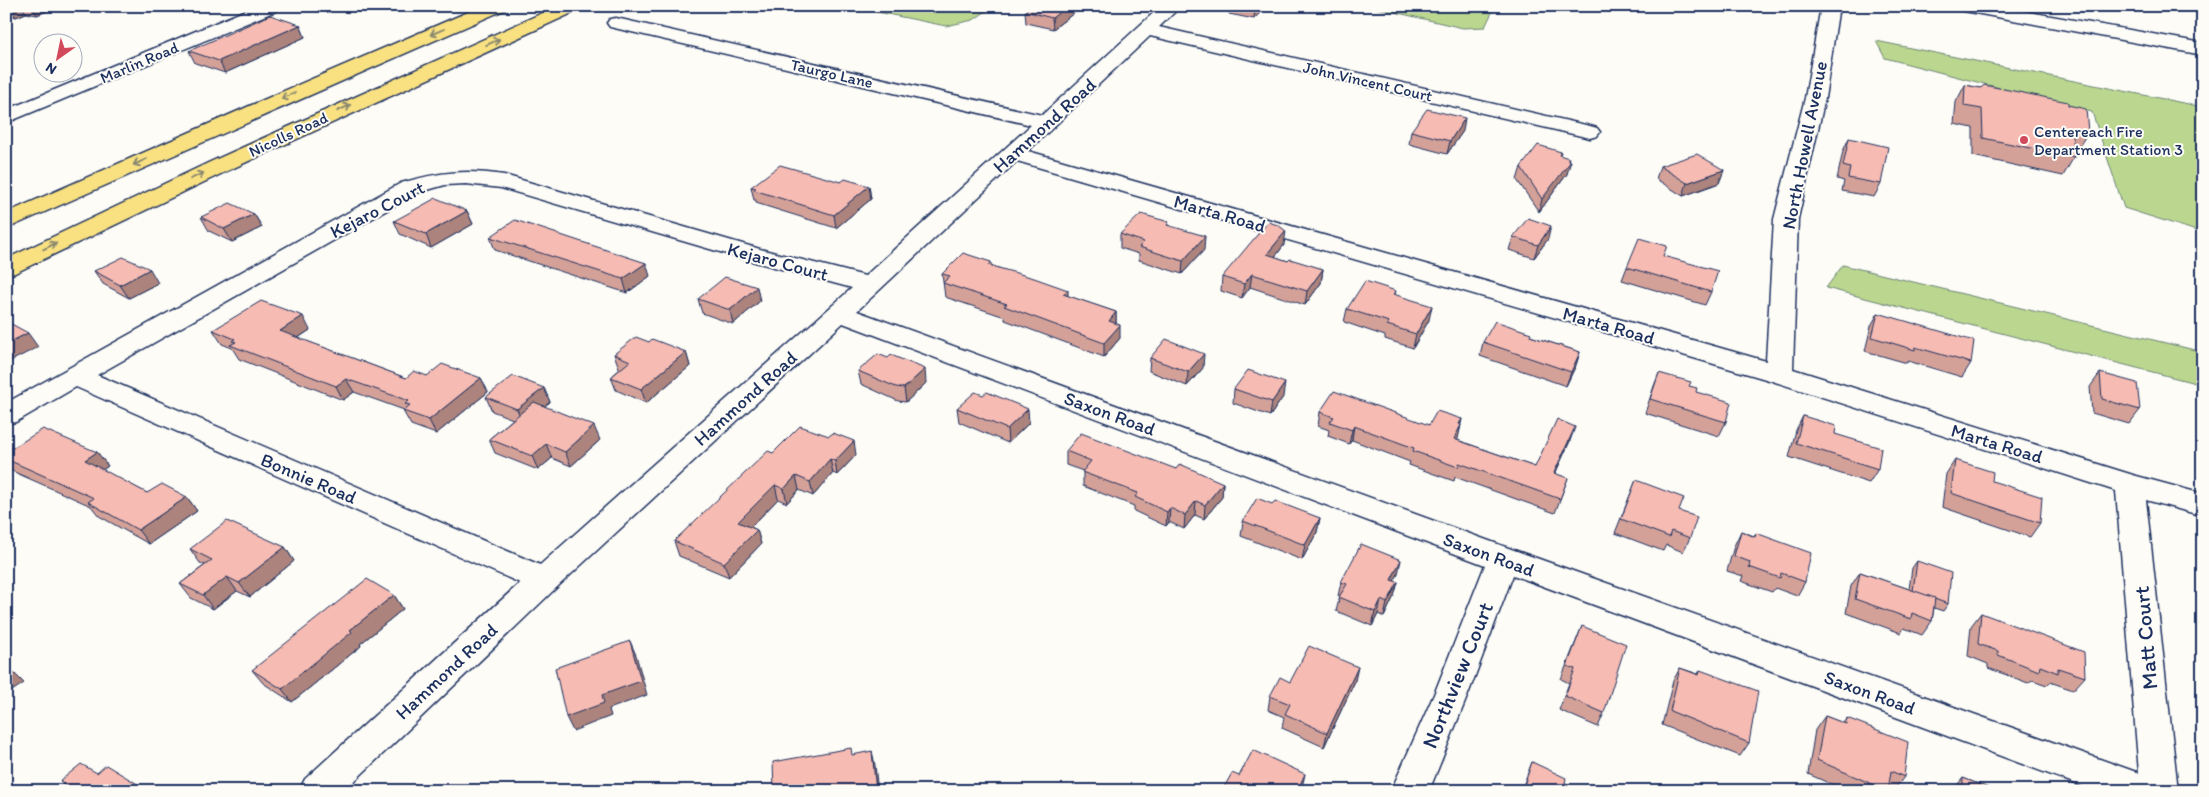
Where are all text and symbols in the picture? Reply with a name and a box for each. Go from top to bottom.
one-way arrow [430,29,445,38]
north arrow [32,32,82,82]
one-way arrow [485,36,500,46]
street label: Marlin Road [97,37,181,88]
street label: Taurgo Lane [789,55,875,92]
street label: John Vincent Court [1301,57,1434,106]
text: N [43,59,60,78]
street label: North Howell Avenue [1777,59,1832,231]
street label: Hammond Road [988,73,1101,178]
one-way arrow [281,92,296,102]
one-way arrow [336,103,351,112]
street label: Nicolls Road [246,108,331,161]
place label: Centereach Fire Department Station 3 [2034,122,2183,159]
marker: Centereach Fire Department Station 3 [2018,134,2030,146]
one-way arrow [133,158,148,168]
one-way arrow [189,171,204,180]
street label: Kejaro Court [326,176,428,243]
street label: Marta Road [1171,189,1269,238]
street label: Kejaro Court [725,237,831,286]
one-way arrow [42,241,57,250]
street label: Marta Road [1560,301,1658,350]
street label: Hammond Road [689,346,802,451]
street label: Saxon Road [1061,386,1159,441]
street label: Marta Road [1948,419,2046,469]
street label: Bonnie Road [257,448,361,509]
street label: Saxon Road [1440,527,1538,582]
street label: Matt Court [2128,585,2163,691]
street label: Northview Court [1416,598,1499,752]
street label: Hammond Road [391,618,502,724]
street label: Saxon Road [1821,665,1919,720]

